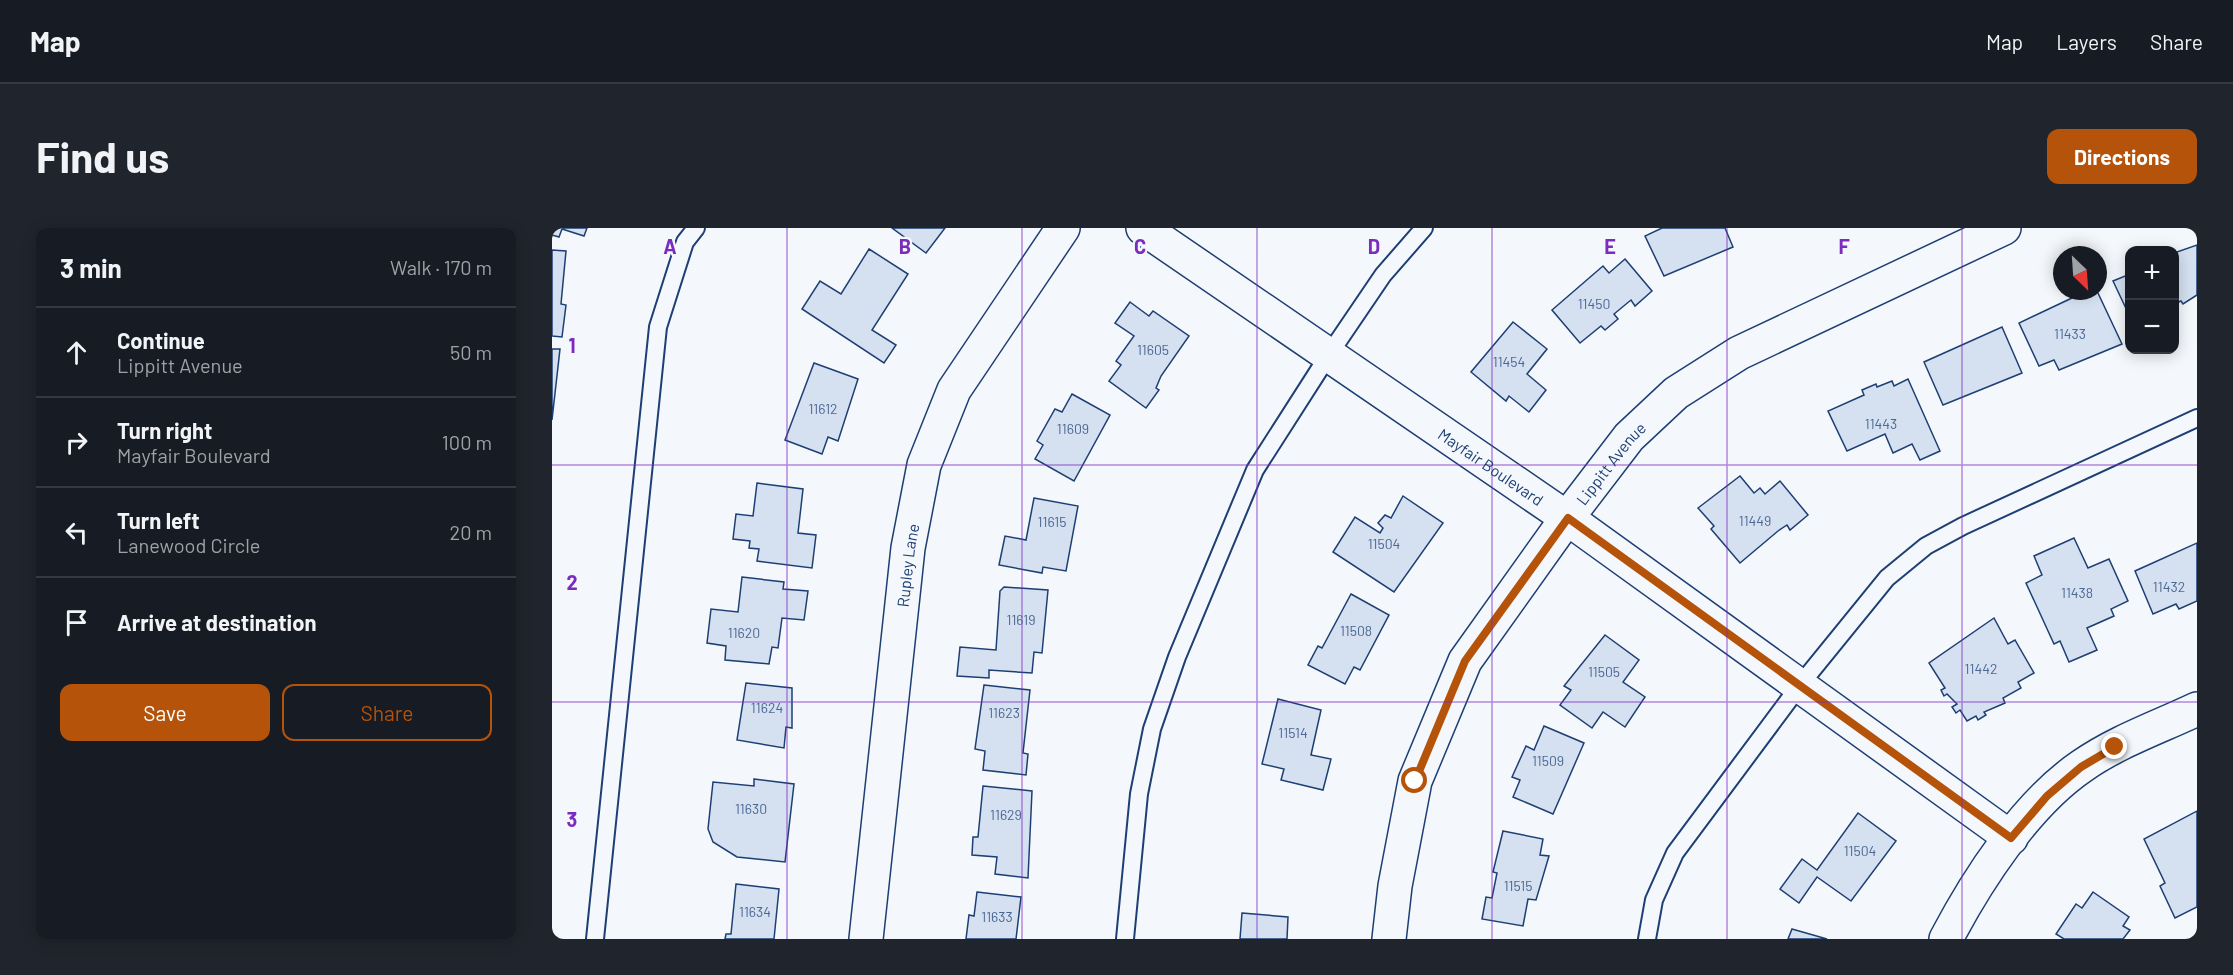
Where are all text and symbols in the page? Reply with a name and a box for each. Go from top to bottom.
text: Map [30,24,81,58]
text: Map [1986,29,2023,54]
text: Layers [2056,29,2117,54]
text: Share [2150,29,2203,54]
button: Directions [2047,129,2197,184]
text: Find us [36,131,169,181]
text: A [663,234,677,258]
text: B [899,234,911,258]
text: C [1134,234,1146,258]
text: D [1368,234,1380,258]
text: E [1604,234,1616,258]
text: F [1838,234,1850,258]
north arrow [2053,246,2107,300]
map controls [2125,246,2179,354]
button: + [2125,246,2179,300]
text: 3 min [60,252,122,283]
text: Walk · 170 m [390,255,492,279]
house number: 11450 [1578,295,1610,312]
button: − [2125,300,2179,354]
house number: 11433 [2054,325,2086,342]
text: Continue [117,327,205,353]
text: 1 [568,333,576,357]
icon: ahead [60,336,93,369]
text: 50 m [450,340,492,364]
house number: 11605 [1137,341,1169,358]
text: Lippitt Avenue [117,353,243,377]
house number: 11454 [1493,353,1525,370]
house number: 11612 [808,400,838,417]
house number: 11443 [1865,415,1897,432]
text: Turn right [117,417,212,443]
street label: Lippitt Avenue [1571,417,1649,508]
house number: 11609 [1057,420,1089,437]
street label: Mayfair Boulevard [1435,424,1548,509]
icon: right [60,426,93,459]
text: 100 m [442,430,492,454]
text: Mayfair Boulevard [117,443,271,467]
text: Turn left [117,507,200,533]
house number: 11449 [1739,512,1771,529]
house number: 11615 [1038,513,1066,530]
icon: left [60,516,93,549]
text: 20 m [449,520,492,544]
street label: Rupley Lane [892,522,922,608]
text: Lanewood Circle [117,533,261,557]
house number: 11504 [1368,535,1400,552]
text: 2 [566,570,578,594]
house number: 11432 [2153,578,2185,595]
house number: 11438 [2061,584,2093,601]
icon: arrive [60,606,93,639]
text: Arrive at destination [117,609,316,635]
house number: 11619 [1007,611,1036,628]
house number: 11508 [1340,622,1372,639]
house number: 11620 [728,624,760,641]
house number: 11442 [1965,660,1997,677]
house number: 11505 [1588,663,1620,680]
button: Save [60,684,270,741]
button: Share [282,684,492,741]
house number: 11624 [751,699,783,716]
house number: 11623 [988,704,1020,721]
house number: 11514 [1278,724,1308,741]
route end [2101,733,2127,759]
house number: 11509 [1532,752,1564,769]
route start [1401,767,1427,793]
house number: 11630 [735,800,767,817]
house number: 11629 [990,806,1022,823]
text: 3 [567,807,577,831]
house number: 11504 [1844,842,1876,859]
house number: 11515 [1504,877,1532,894]
house number: 11634 [739,903,771,920]
house number: 11633 [981,908,1013,925]

